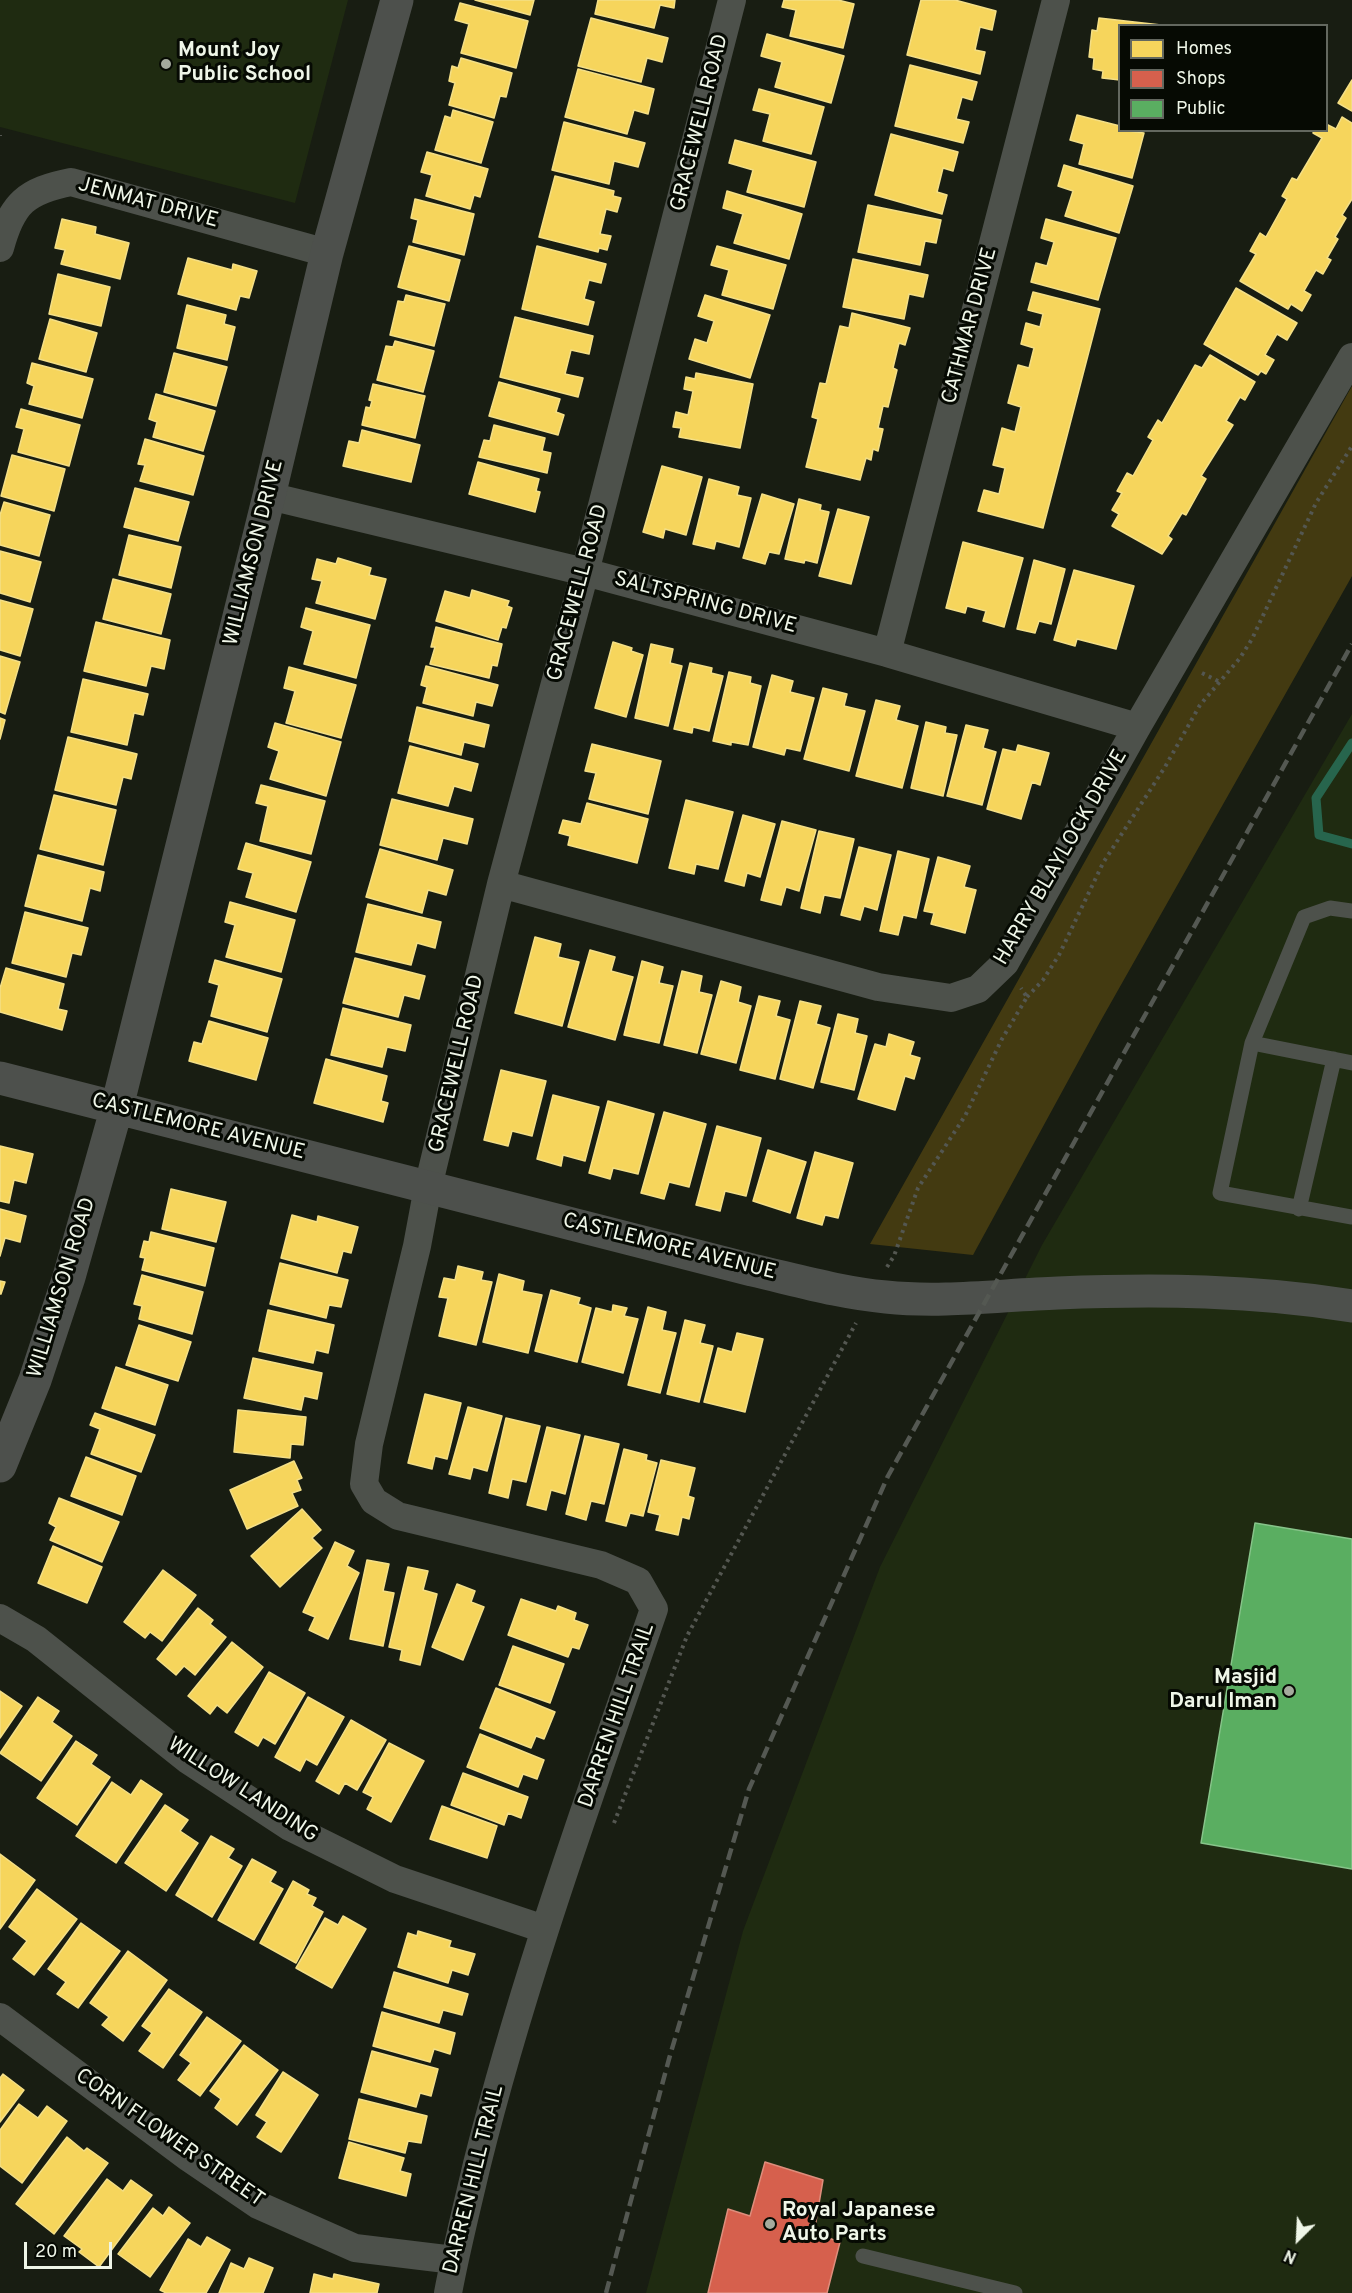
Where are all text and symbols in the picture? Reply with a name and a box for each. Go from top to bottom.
legend [1118,24,1328,132]
street label: GRACEWELL ROAD [667,32,735,214]
text: Homes [1176,38,1232,61]
place label: Mount Joy Public School [178,39,311,89]
marker: Mount Joy Public School [159,57,173,71]
text: Shops [1176,68,1226,91]
text: Public [1176,98,1226,121]
street label: JENMAT DRIVE [75,173,221,235]
street label: CATHMAR DRIVE [938,245,1004,407]
street label: WILLIAMSON DRIVE [220,458,290,648]
street label: GRACEWELL ROAD [543,502,615,684]
street label: SALTSPRING DRIVE [611,568,799,640]
street label: HARRY BLAYLOCK DRIVE [990,746,1134,970]
street label: GRACEWELL ROAD [425,973,491,1155]
street label: CASTLEMORE AVENUE [89,1089,307,1167]
street label: WILLIAMSON ROAD [24,1195,102,1381]
street label: CASTLEMORE AVENUE [560,1209,778,1287]
street label: DARREN HILL TRAIL [575,1621,661,1811]
place label: Masjid Darul Iman [1169,1666,1277,1716]
marker: Masjid Darul Iman [1282,1684,1296,1698]
street label: WILLOW LANDING [162,1733,322,1849]
street label: CORN FLOWER STREET [70,2064,268,2214]
street label: DARREN HILL TRAIL [439,2083,511,2277]
place label: Royal Japanese Auto Parts [782,2199,935,2249]
north arrow [1268,2209,1328,2269]
marker: Royal Japanese Auto Parts [763,2217,777,2231]
scale bar [27,2230,116,2268]
text: 20 m [35,2241,77,2264]
text: N [1281,2244,1300,2267]

